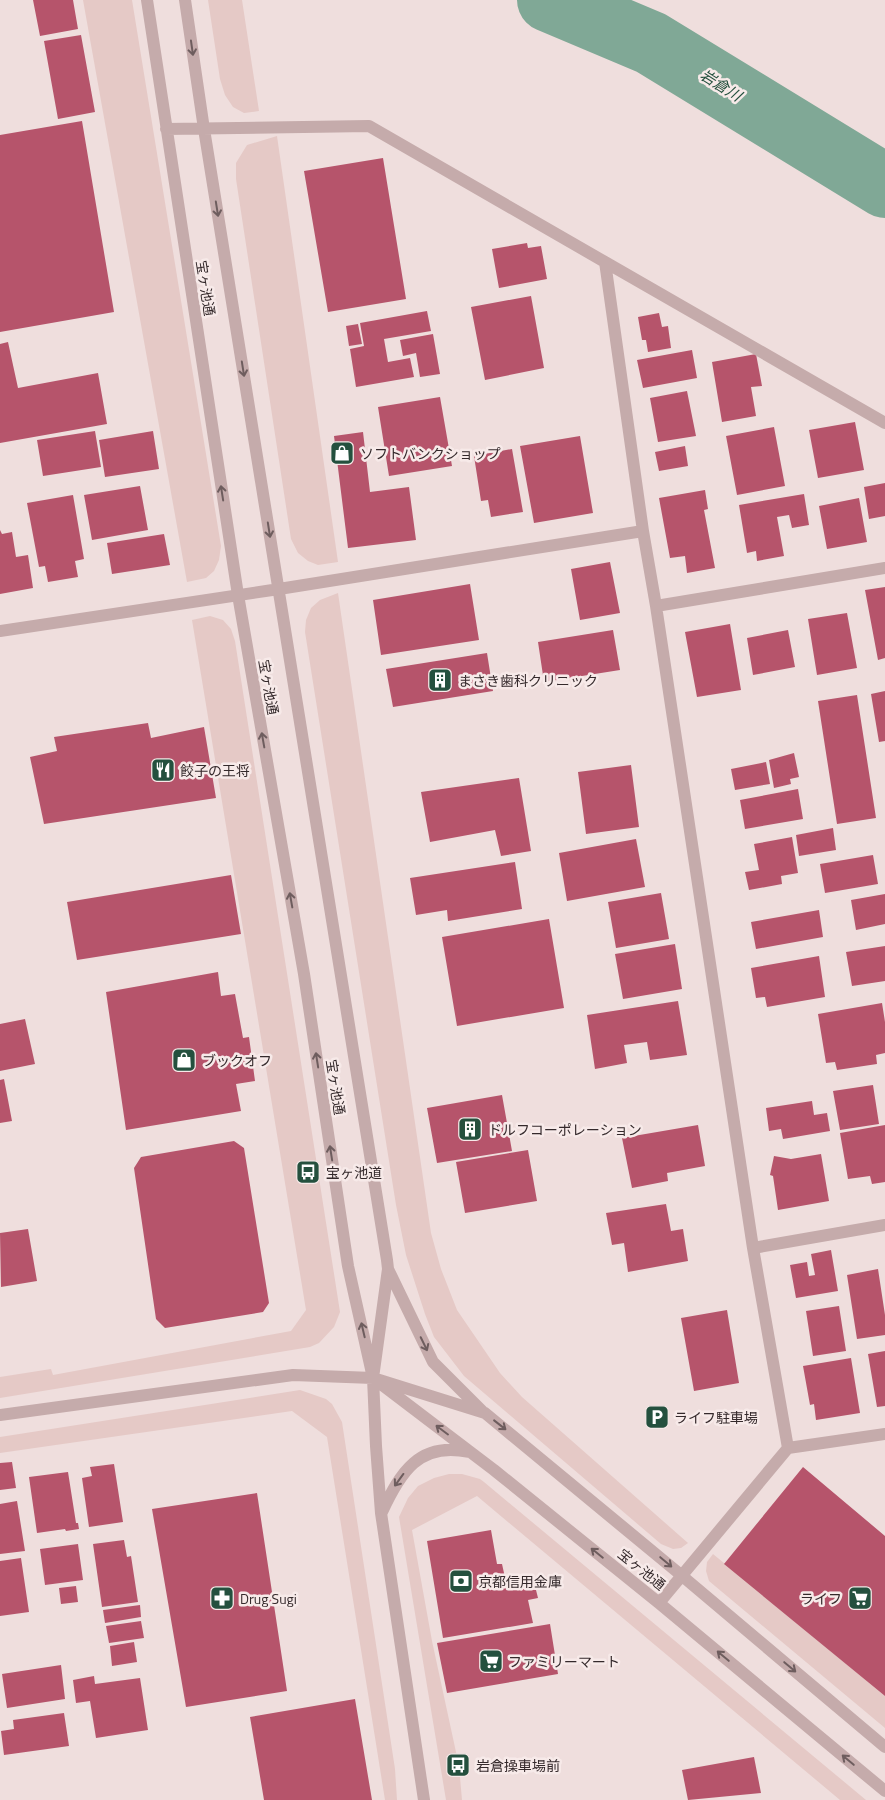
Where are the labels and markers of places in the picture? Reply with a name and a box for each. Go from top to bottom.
shop icon: ソフトバンクショップ [329,440,355,466]
place label: ソフトバンクショップ [360,443,501,464]
building icon: まさき歯科クリニック [427,667,453,693]
place label: まさき歯科クリニック [458,670,598,691]
restaurant icon: 餃子の王将 [150,757,176,783]
place label: 餃子の王将 [180,760,250,781]
shop icon: ブックオフ [171,1047,197,1073]
place label: ブックオフ [202,1050,272,1071]
building icon: ドルフコーポレーション [457,1116,483,1142]
place label: ドルフコーポレーション [488,1119,642,1140]
bus stop icon: 宝ヶ池道 [295,1159,321,1185]
place label: 宝ヶ池道 [326,1162,382,1183]
parking icon: ライフ駐車場 [644,1404,670,1430]
place label: ライフ駐車場 [674,1407,758,1428]
bank icon: 京都信用金庫 [448,1568,474,1594]
place label: 京都信用金庫 [478,1571,562,1592]
pharmacy icon: Drug Sugi [209,1585,235,1611]
supermarket icon: ライフ [847,1585,873,1611]
place label: Drug Sugi [240,1588,297,1609]
place label: ライフ [800,1588,842,1609]
supermarket icon: ファミリーマート [478,1648,504,1674]
place label: ファミリーマート [508,1651,620,1672]
bus stop icon: 岩倉操車場前 [445,1752,471,1778]
place label: 岩倉操車場前 [476,1755,560,1776]

